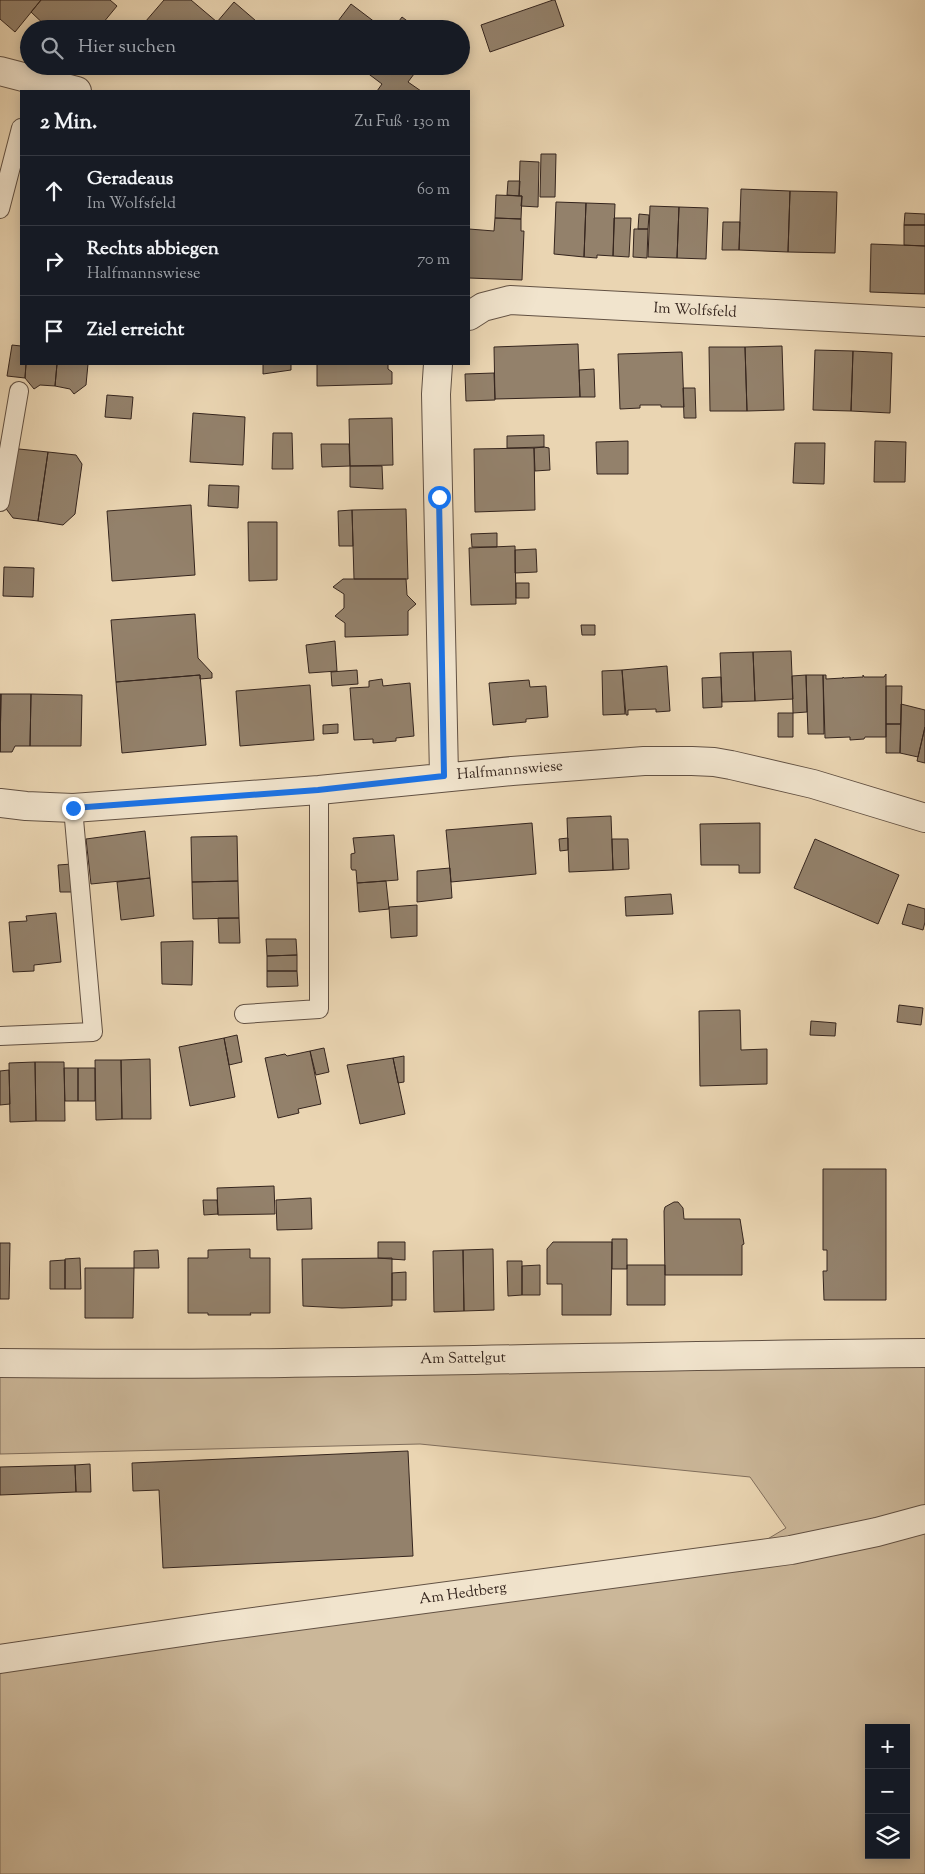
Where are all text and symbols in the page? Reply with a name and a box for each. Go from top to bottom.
search box [20,20,470,75]
icon: search [38,34,66,62]
text: Hier suchen [78,34,176,61]
text: 2 Min. [40,108,97,138]
text: Zu Fuß · 130 m [354,111,450,134]
text: Geradeaus [87,166,173,193]
icon: ahead [40,177,68,205]
text: 60 m [417,179,450,202]
text: Im Wolfsfeld [87,193,176,216]
text: Rechts abbiegen [87,236,219,263]
icon: right [40,247,68,275]
text: 70 m [417,249,450,272]
text: Halfmannswiese [87,263,200,286]
street label: Im Wolfsfeld [653,298,738,324]
icon: arrive [40,317,68,345]
text: Ziel erreicht [87,317,184,344]
route start [428,486,451,509]
street label: Halfmannswiese [456,756,564,786]
route end [62,797,85,820]
street label: Am Sattelgut [420,1348,506,1370]
street label: Am Hedtberg [418,1577,508,1611]
map controls [865,1724,910,1859]
button: + [865,1724,910,1769]
button: − [865,1769,910,1814]
button: layers [865,1814,910,1859]

